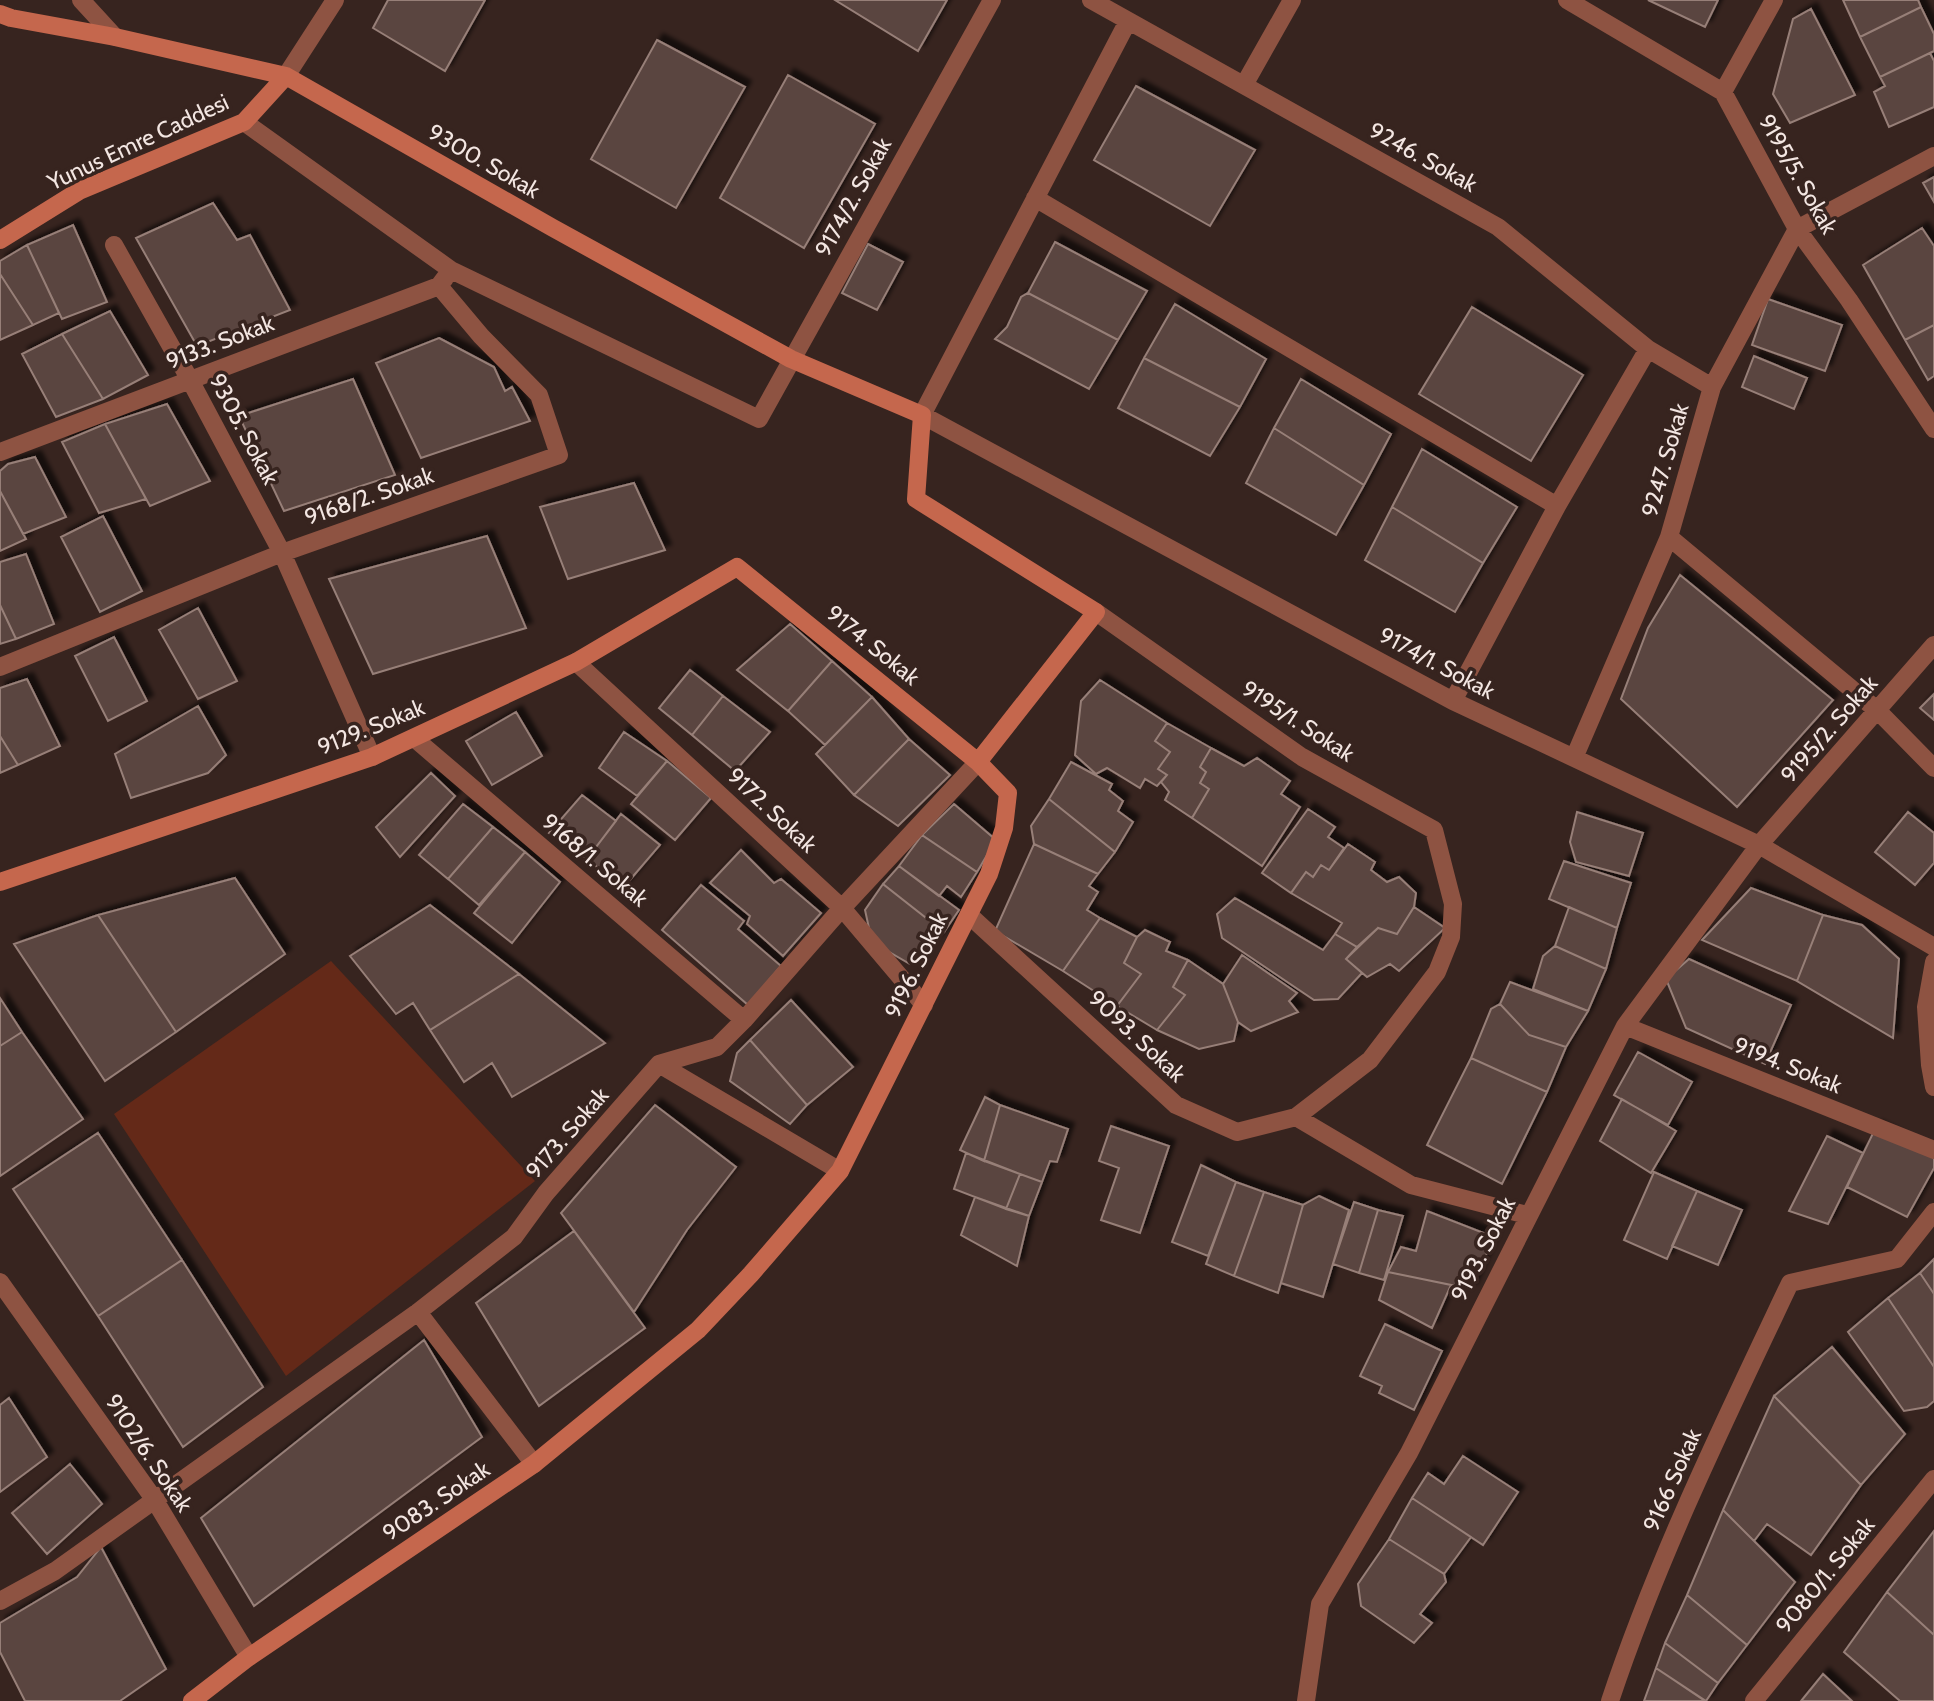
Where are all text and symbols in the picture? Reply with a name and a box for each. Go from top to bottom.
street label: Yunus Emre Caddesi [42,88,233,197]
street label: 9195/5. Sokak [1752,109,1844,239]
street label: 9246. Sokak [1364,116,1482,198]
street label: 9300. Sokak [423,118,546,205]
street label: 9174/2. Sokak [809,132,897,261]
street label: 9133. Sokak [162,308,278,375]
street label: 9305. Sokak [203,369,285,490]
street label: 9247. Sokak [1635,399,1695,520]
street label: 9168/2. Sokak [301,461,438,531]
street label: 9174. Sokak [821,599,926,692]
street label: 9174/1. Sokak [1374,621,1500,706]
street label: 9195/2. Sokak [1775,669,1884,788]
street label: 9195/1. Sokak [1236,674,1360,768]
street label: 9129. Sokak [313,693,429,761]
street label: 9172. Sokak [722,762,823,859]
street label: 9168/1. Sokak [536,807,654,913]
street label: 9196. Sokak [878,907,954,1022]
street label: 9093. Sokak [1083,984,1192,1088]
street label: 9194. Sokak [1730,1031,1847,1100]
street label: 9173. Sokak [520,1081,615,1185]
street label: 9193. Sokak [1445,1191,1522,1306]
street label: 9102/6. Sokak [99,1389,199,1518]
street label: 9166 Sokak [1637,1424,1707,1536]
street label: 9083. Sokak [377,1455,495,1547]
street label: 9080/1. Sokak [1770,1511,1881,1639]

